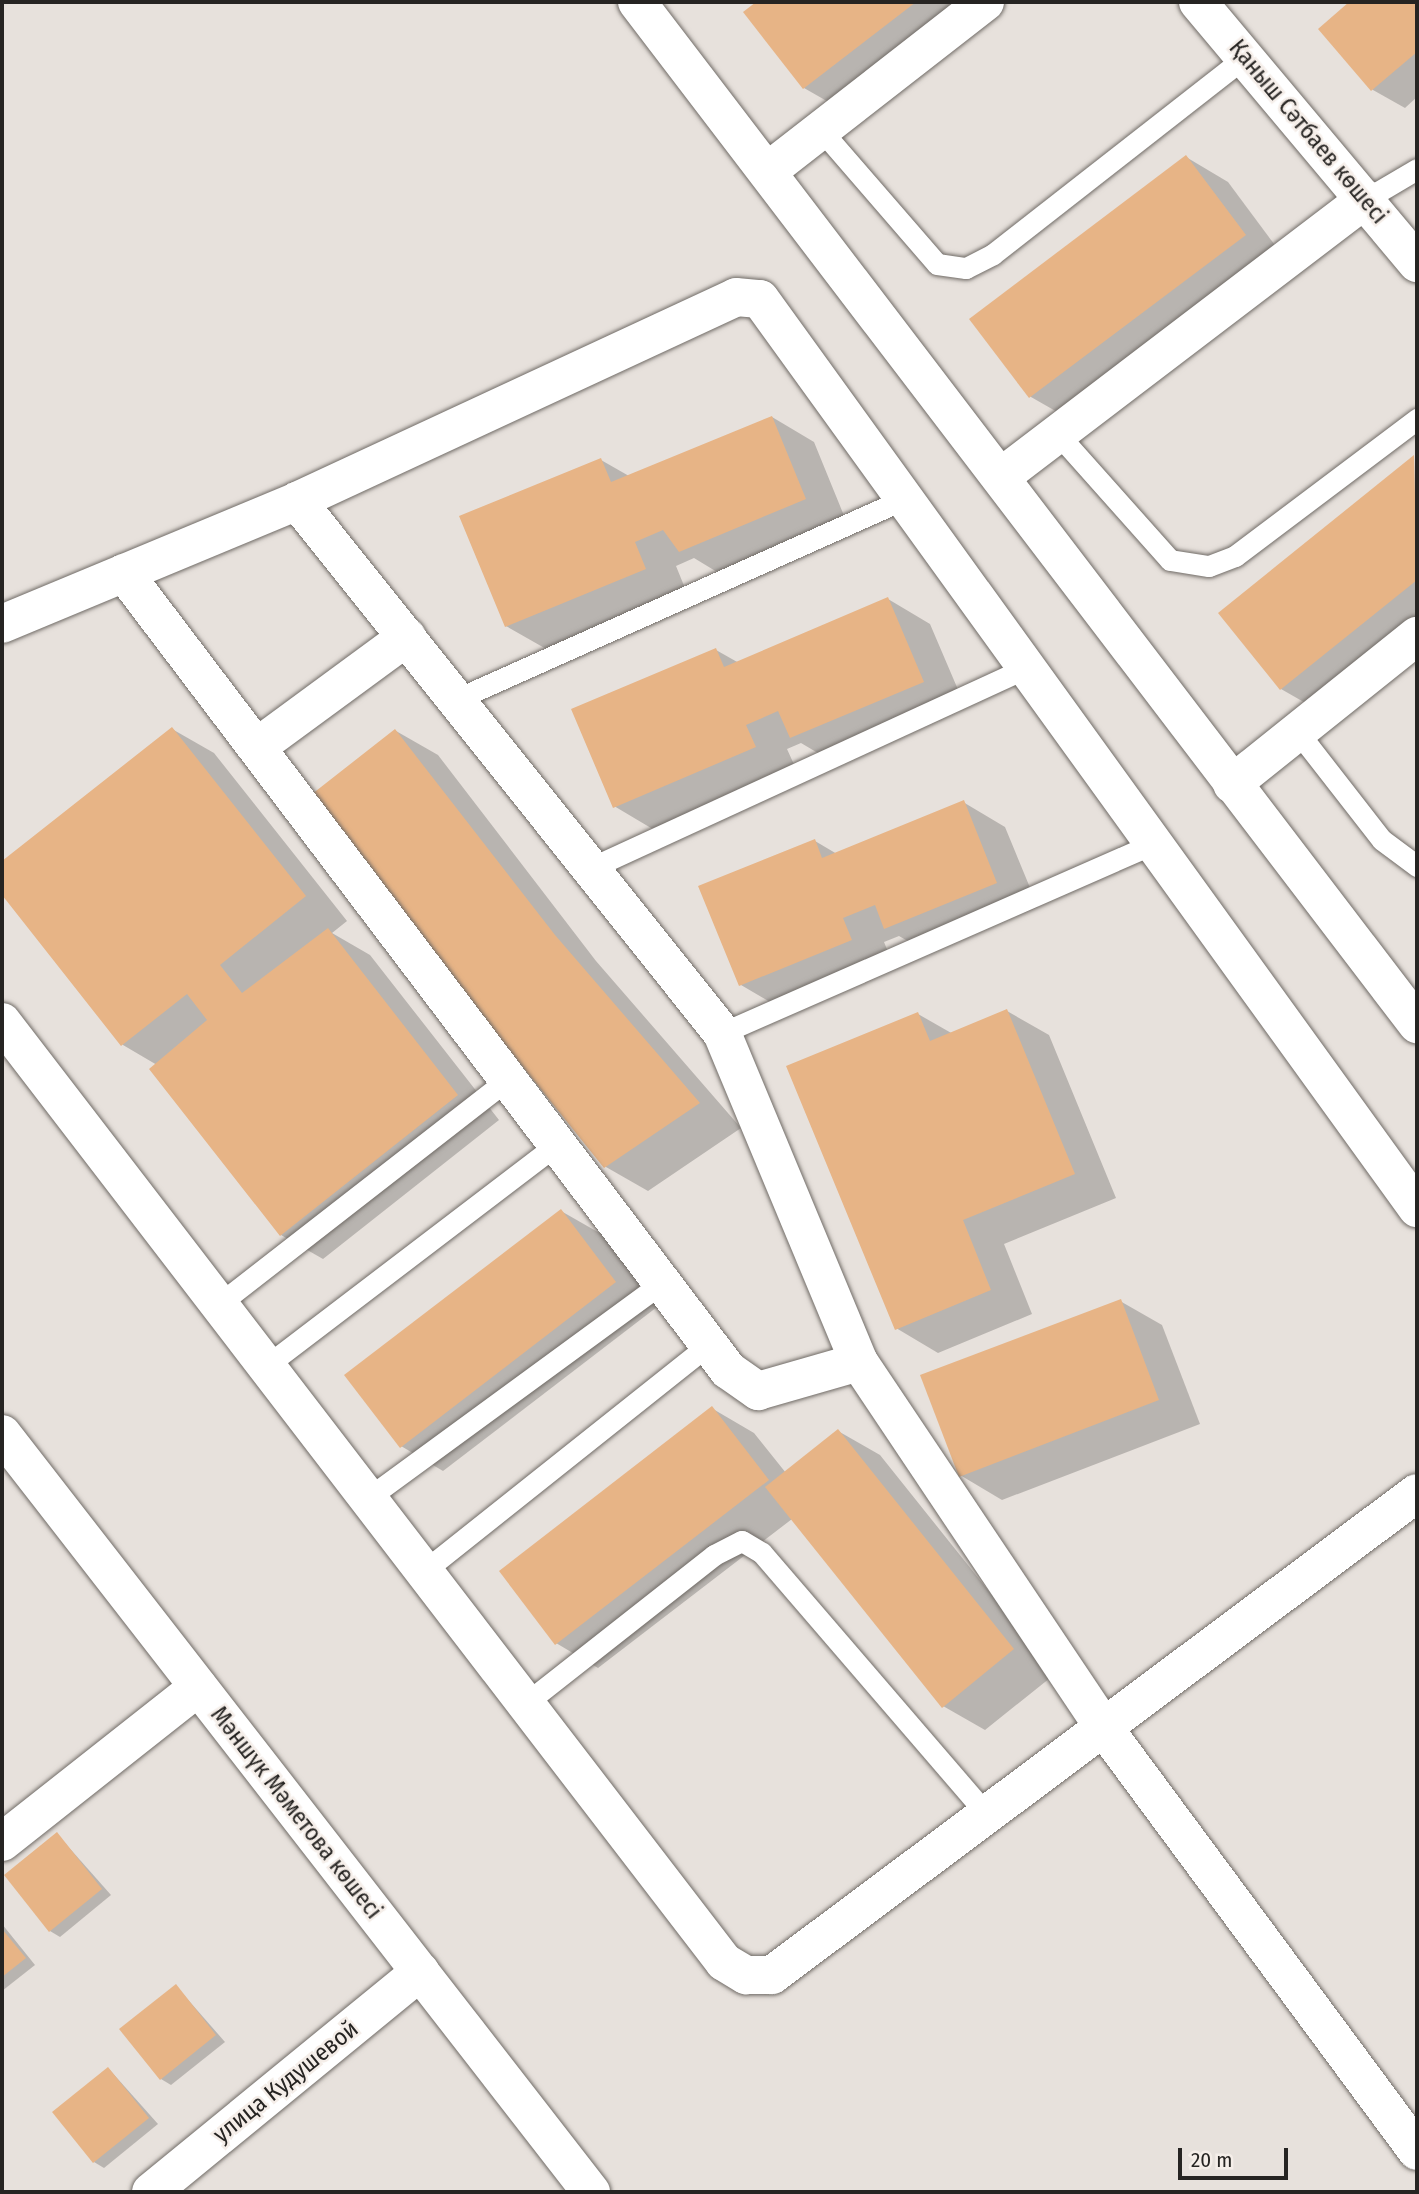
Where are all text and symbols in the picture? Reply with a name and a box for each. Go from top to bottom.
street label: Қаныш Сәтбаев көшесі [1223,34,1393,230]
street label: Мәншүк Мәметова көшесі [204,1701,388,1925]
street label: улица Кудушевой [208,2015,364,2149]
scale bar [1181,2134,1291,2178]
text: 20 m [1191,2147,1232,2173]

